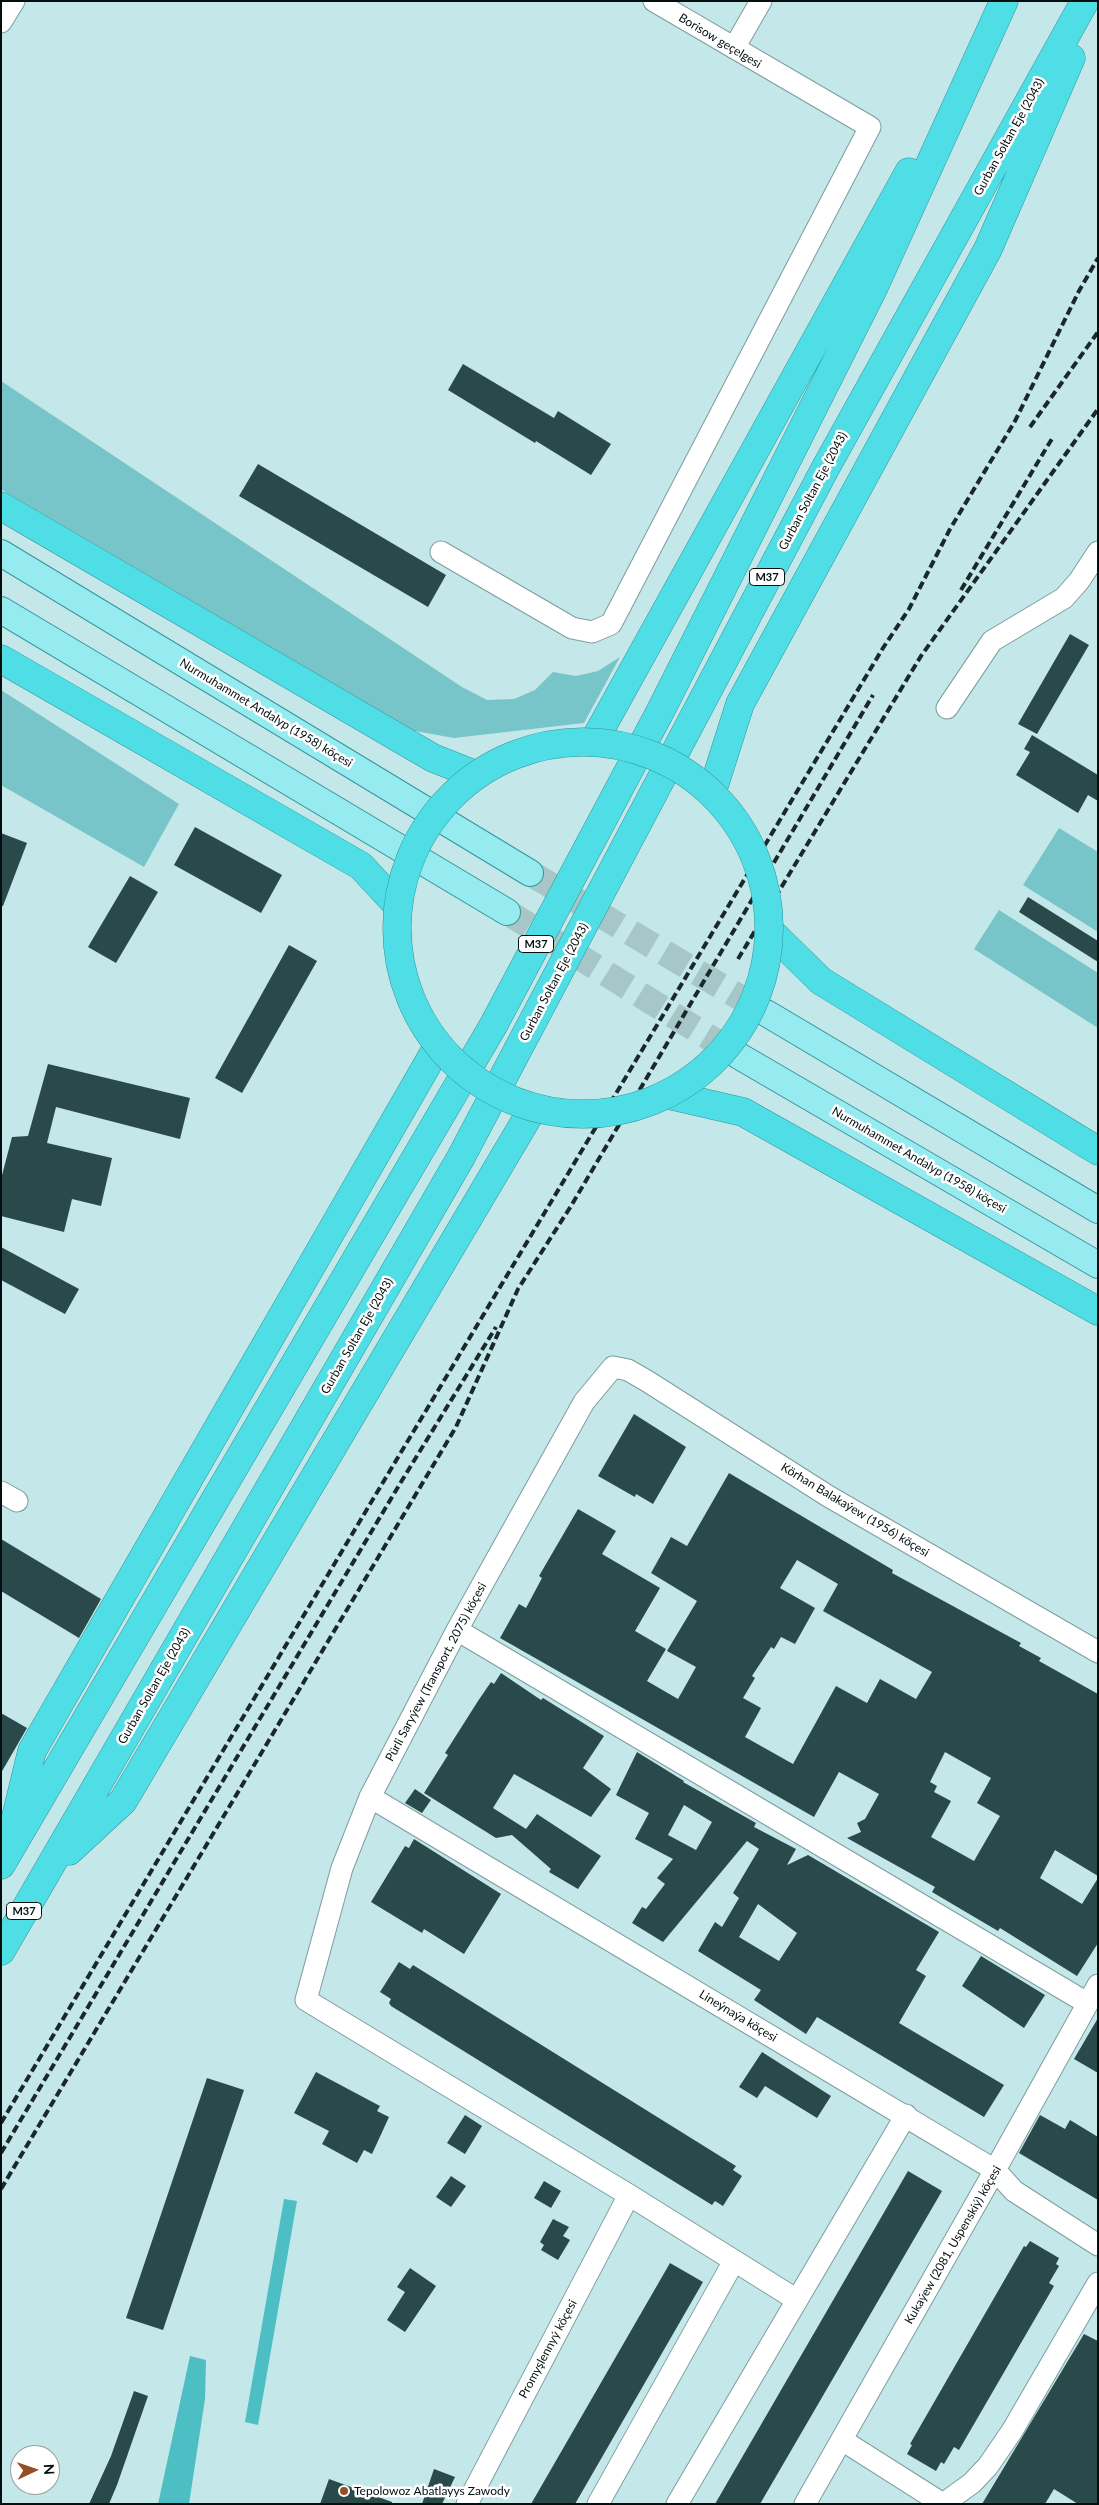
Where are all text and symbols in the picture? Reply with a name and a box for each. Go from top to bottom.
street label: Borisow geçelgesi [676,11,764,71]
street label: Gurban Soltan Eje (2043) [971,76,1047,198]
street label: Gurban Soltan Eje (2043) [776,429,850,553]
road number: M37 [750,568,784,586]
street label: Nurmuhammet Andalyp (1958) köçesi [177,656,355,770]
street label: Gurban Soltan Eje (2043) [517,920,591,1044]
road number: M37 [518,936,554,952]
street label: Nurmuhammet Andalyp (1958) köçesi [829,1104,1009,1216]
street label: Gurban Soltan Eje (2043) [318,1275,396,1397]
street label: Körhan Balakaýew (1956) köçesi [778,1460,932,1560]
street label: Pürli Saryýew (Transport, 2075) köçesi [383,1580,489,1764]
street label: Gurban Soltan Eje (2043) [115,1625,193,1747]
road number: M37 [6,1902,42,1920]
street label: Lineýnaýa köçesi [696,1987,780,2045]
street label: Kukaýew (2081, Uspenskiý) köçesi [902,2163,1004,2327]
street label: Promyşlennyý köçesi [516,2297,580,2401]
north arrow [10,2445,60,2495]
text: N [41,2463,58,2475]
place label: Tepolowoz Abatlayys Zawody [354,2484,510,2498]
marker: Tepolowoz Abatlayys Zawody [338,2485,350,2497]

